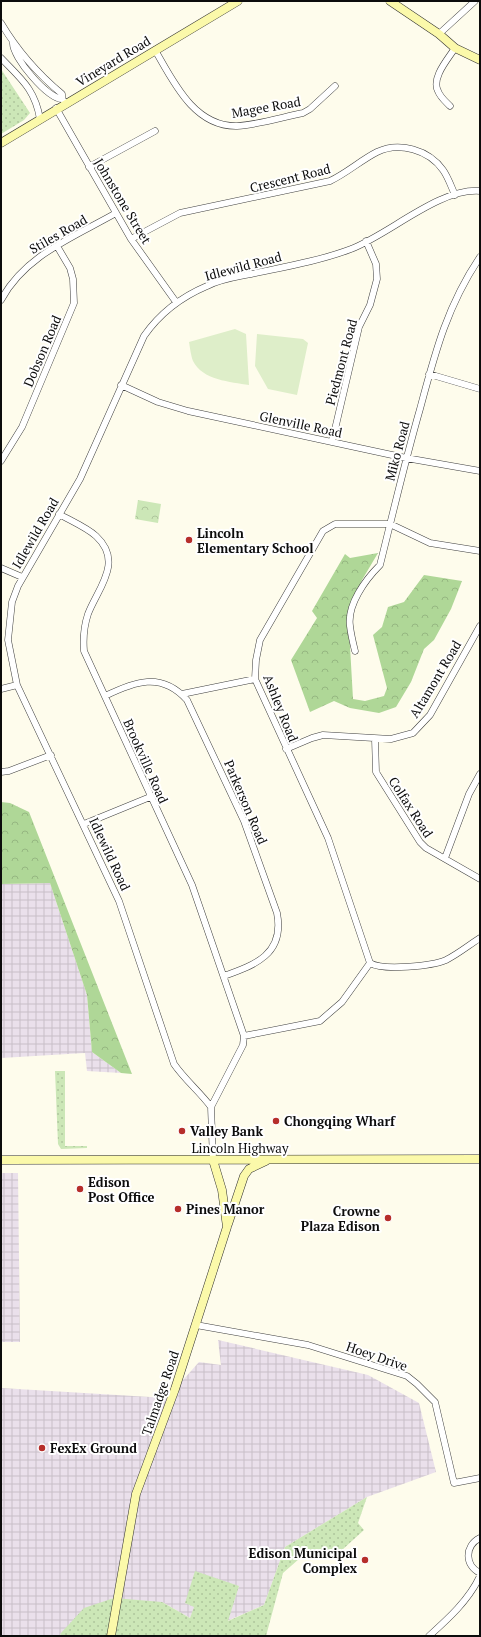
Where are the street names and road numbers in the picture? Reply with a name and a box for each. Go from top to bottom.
street label: Vineyard Road [72,32,154,90]
street label: Magee Road [230,92,302,122]
street label: Johnstone Street [90,155,156,247]
street label: Crescent Road [248,159,332,197]
street label: Stiles Road [26,210,90,258]
street label: Idlewild Road [203,247,283,285]
street label: Dobson Road [19,312,65,390]
street label: Piedmont Road [321,317,361,407]
street label: Glenville Road [258,406,344,442]
street label: Miko Road [380,419,414,483]
street label: Idlewild Road [7,494,63,572]
street label: Altamont Road [405,637,465,721]
street label: Ashley Road [259,672,303,744]
street label: Brookville Road [119,716,173,806]
street label: Parkerson Road [220,757,272,847]
street label: Colfax Road [385,773,437,841]
street label: Idlewild Road [85,814,135,894]
street label: Lincoln Highway [191,1139,289,1157]
street label: Hoey Drive [344,1337,410,1375]
street label: Talmadge Road [137,1348,183,1438]

